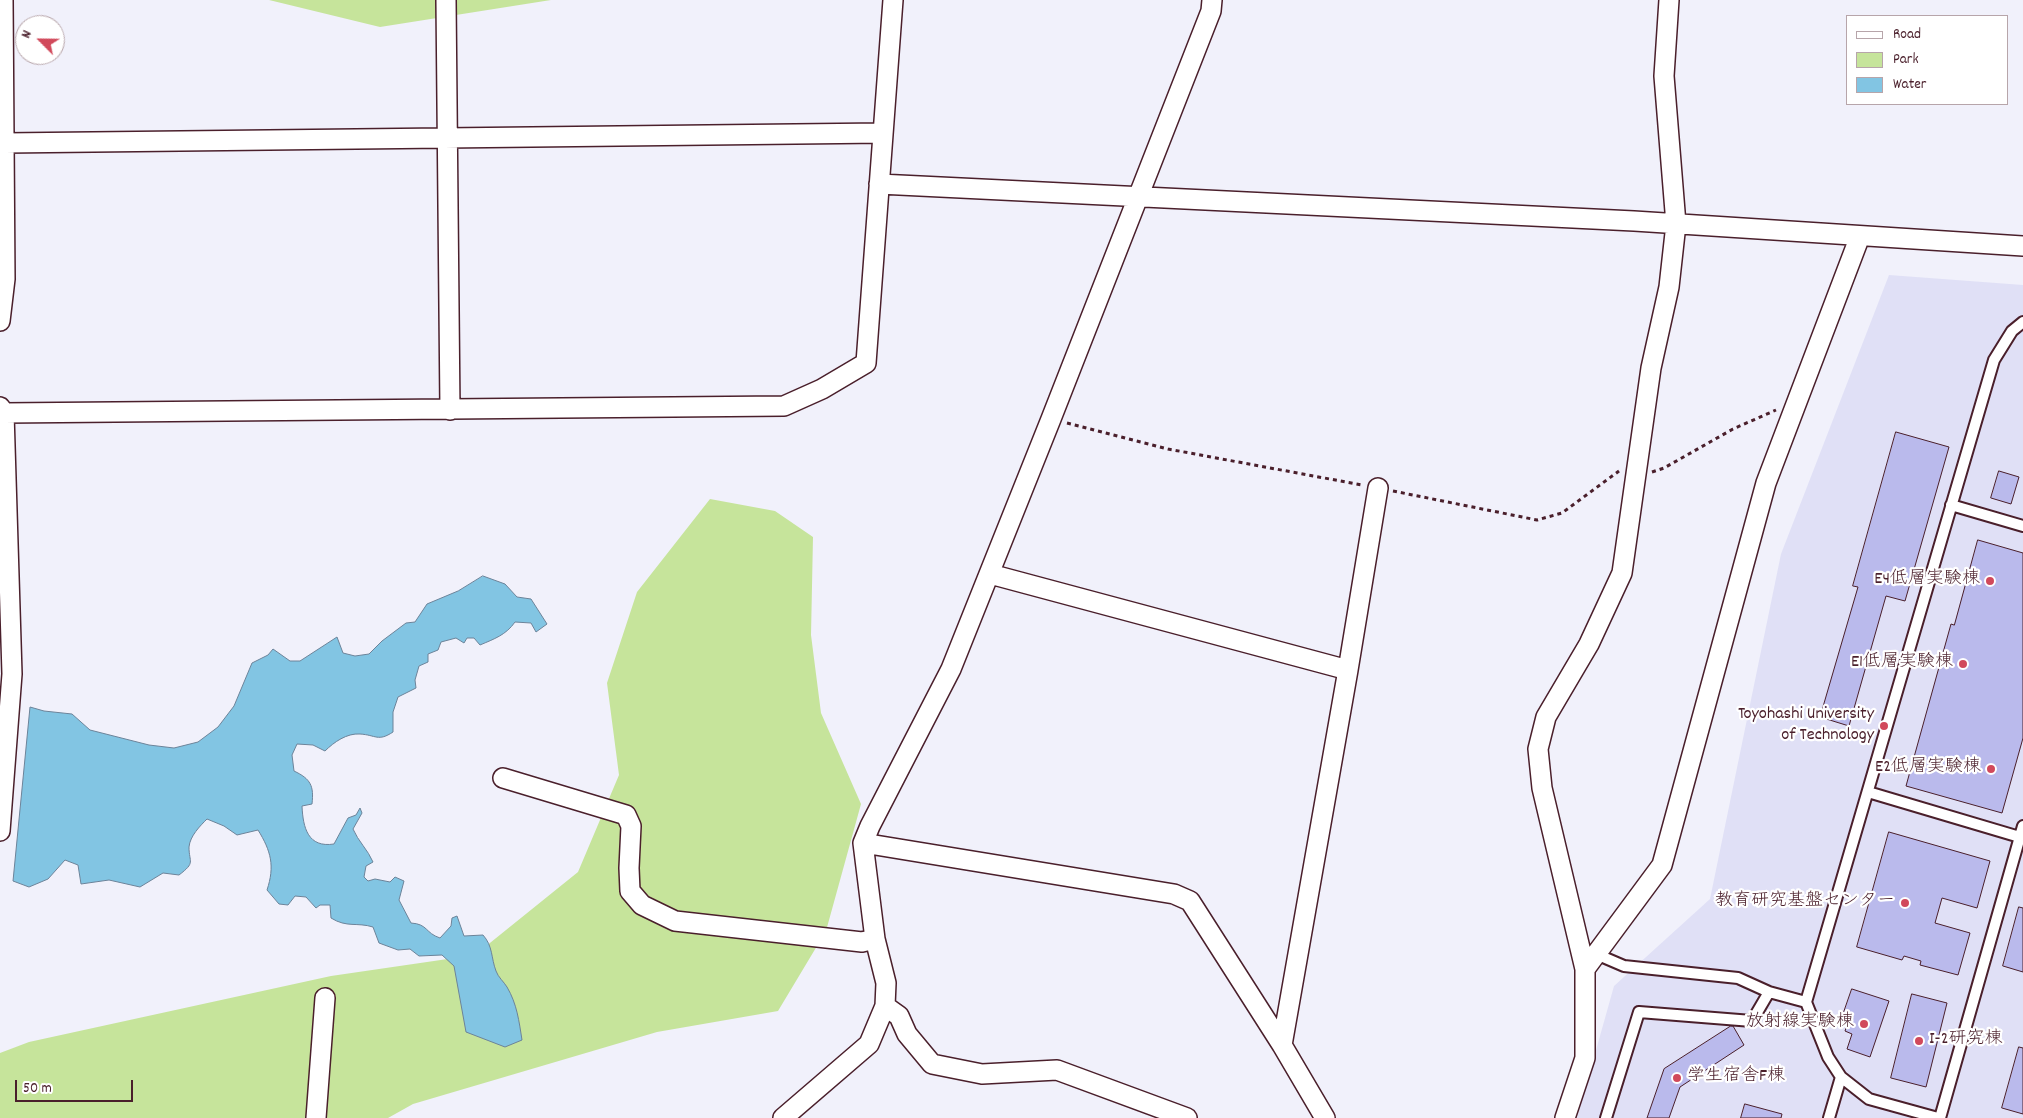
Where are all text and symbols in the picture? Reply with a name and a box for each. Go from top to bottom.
north arrow [15,15,65,65]
legend [1846,15,2008,105]
text: Road [1893,24,1921,46]
text: N [17,27,38,42]
text: Park [1893,49,1919,71]
text: Water [1893,74,1926,96]
place label: E4低層実験棟 [1874,570,1980,592]
marker: E4低層実験棟 [1984,575,1996,587]
place label: E1低層実験棟 [1851,653,1953,675]
marker: E1低層実験棟 [1957,658,1969,670]
place label: Toyohashi University of Technology [1738,705,1874,748]
marker: Toyohashi University of Technology [1878,720,1890,732]
place label: E2低層実験棟 [1875,758,1981,780]
marker: E2低層実験棟 [1985,763,1997,775]
place label: 教育研究基盤センター [1715,892,1895,914]
marker: 教育研究基盤センター [1899,897,1911,909]
place label: 放射線実験棟 [1746,1013,1854,1035]
marker: 放射線実験棟 [1858,1018,1870,1030]
place label: I-2研究棟 [1929,1030,2003,1052]
marker: I-2研究棟 [1913,1035,1925,1047]
place label: 学生宿舎F棟 [1687,1067,1785,1089]
scale bar [18,1070,135,1102]
marker: 学生宿舎F棟 [1671,1072,1683,1084]
text: 50 m [23,1078,52,1100]

